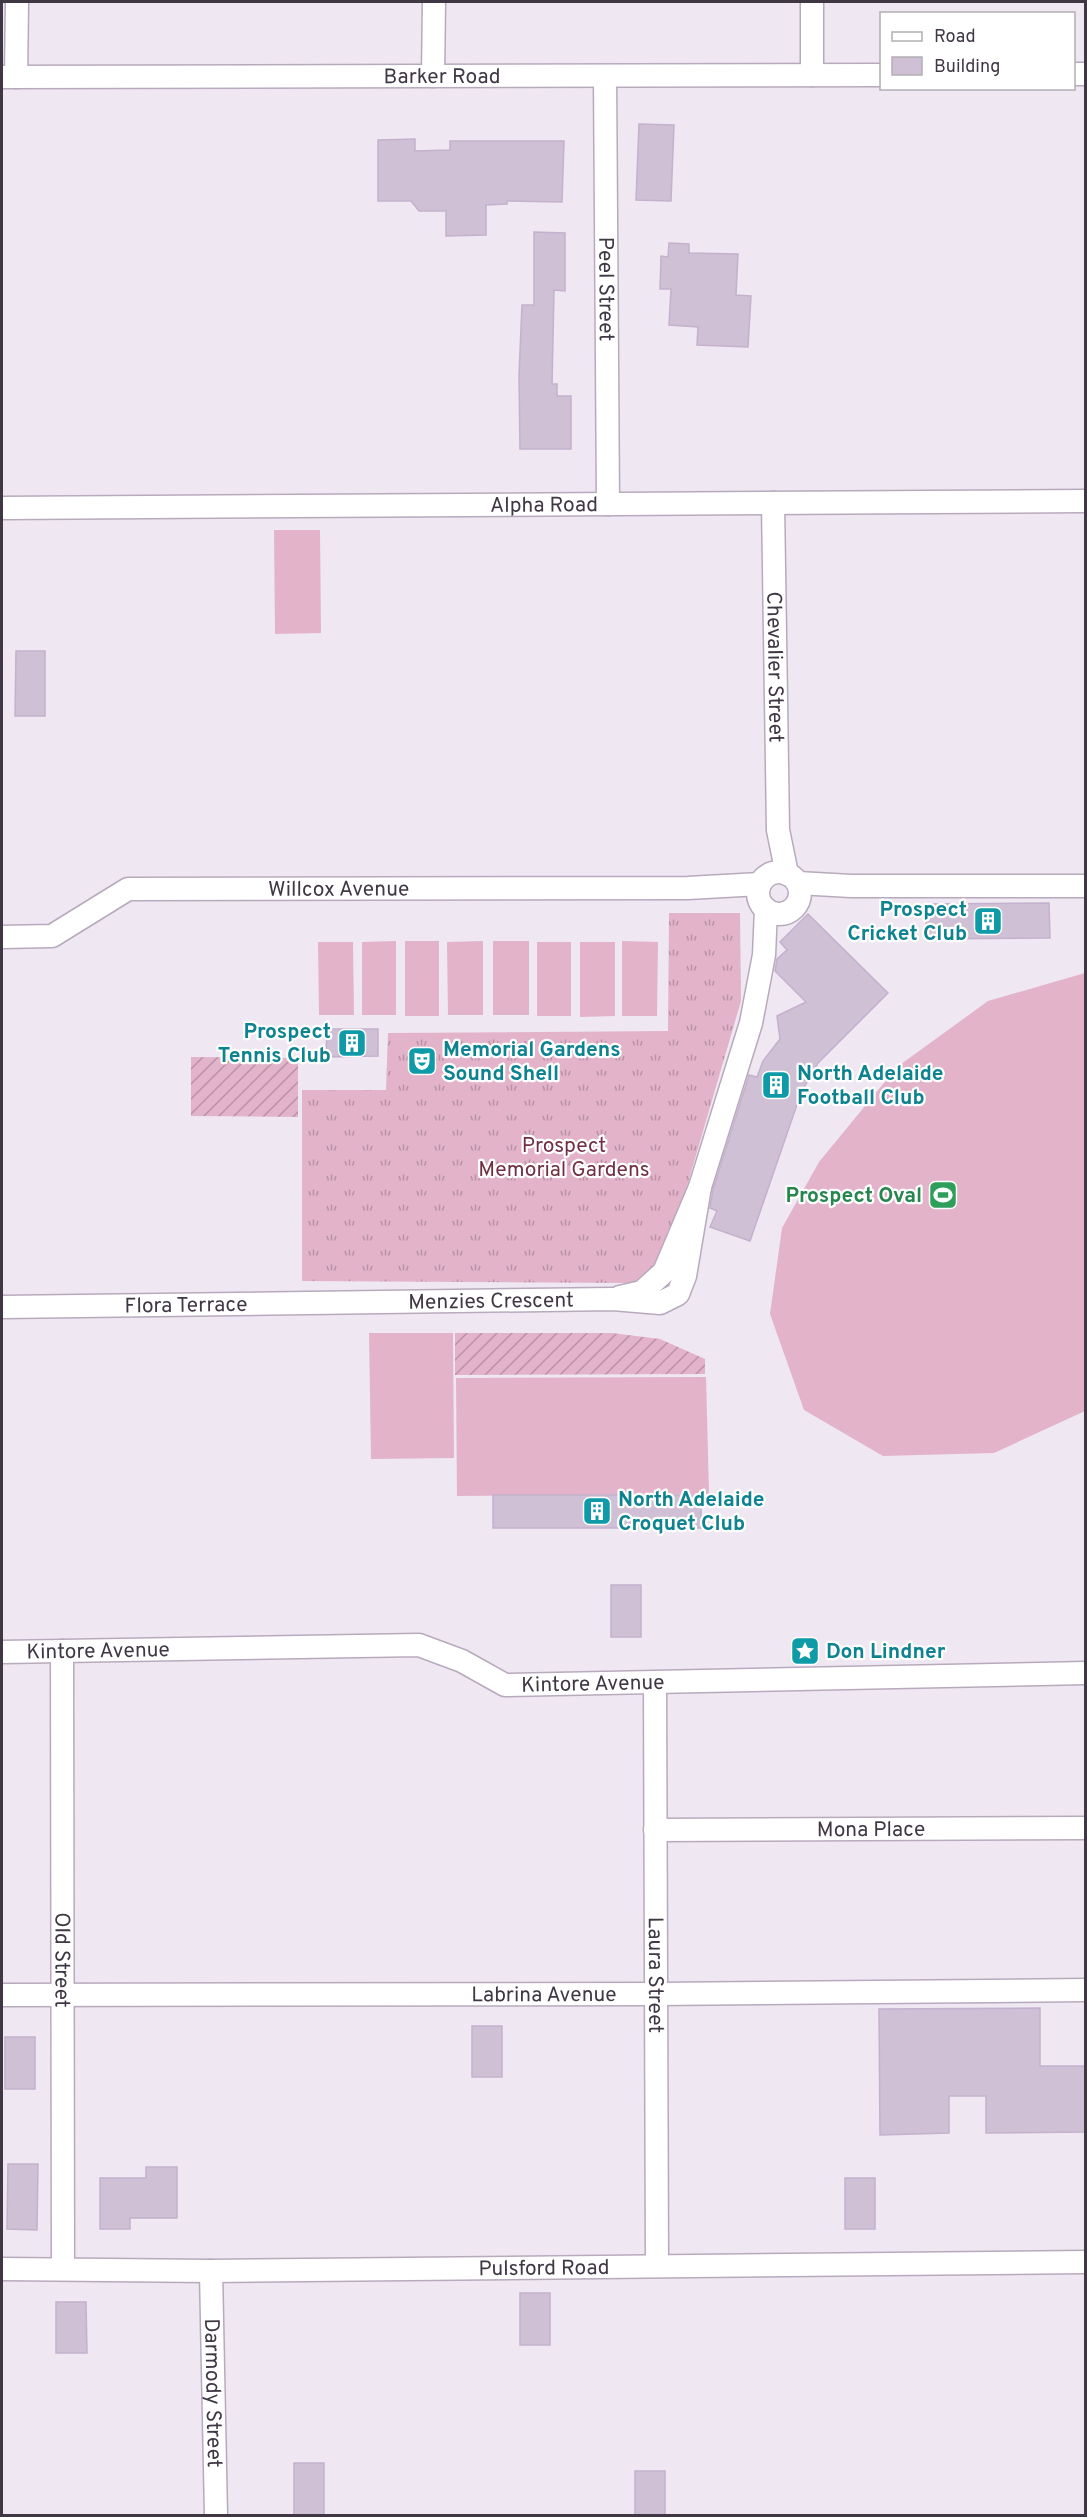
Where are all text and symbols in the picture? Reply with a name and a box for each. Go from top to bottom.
legend [880,12,1075,90]
text: Road [934,26,976,49]
text: Building [934,56,1000,79]
street label: Barker Road [383,64,501,91]
street label: Peel Street [591,237,619,341]
street label: Alpha Road [490,492,598,520]
street label: Chevalier Street [759,591,789,743]
street label: Willcox Avenue [268,876,409,904]
place label: Prospect Cricket Club [847,897,967,948]
building icon: Prospect Cricket Club [972,905,1004,937]
place label: Prospect Tennis Club [218,1019,331,1070]
building icon: Prospect Tennis Club [336,1027,368,1059]
place label: Memorial Gardens Sound Shell [443,1037,621,1088]
theatre icon: Memorial Gardens Sound Shell [406,1045,438,1077]
place label: North Adelaide Football Club [797,1061,944,1112]
building icon: North Adelaide Football Club [760,1069,792,1101]
park label: Prospect Memorial Gardens [478,1133,650,1184]
sports icon: Prospect Oval [927,1179,959,1211]
place label: Prospect Oval [785,1183,922,1210]
street label: Menzies Crescent [408,1288,574,1317]
street label: Flora Terrace [124,1292,248,1320]
place label: North Adelaide Croquet Club [618,1487,765,1538]
building icon: North Adelaide Croquet Club [581,1495,613,1527]
place icon: Don Lindner [789,1635,821,1667]
street label: Kintore Avenue [26,1637,170,1667]
place label: Don Lindner [826,1639,946,1666]
street label: Kintore Avenue [521,1670,665,1700]
street label: Mona Place [817,1817,925,1844]
street label: Old Street [47,1912,75,2008]
street label: Laura Street [641,1917,668,2033]
street label: Labrina Avenue [471,1982,617,2009]
street label: Pulsford Road [478,2255,610,2283]
street label: Darmody Street [197,2318,227,2468]

